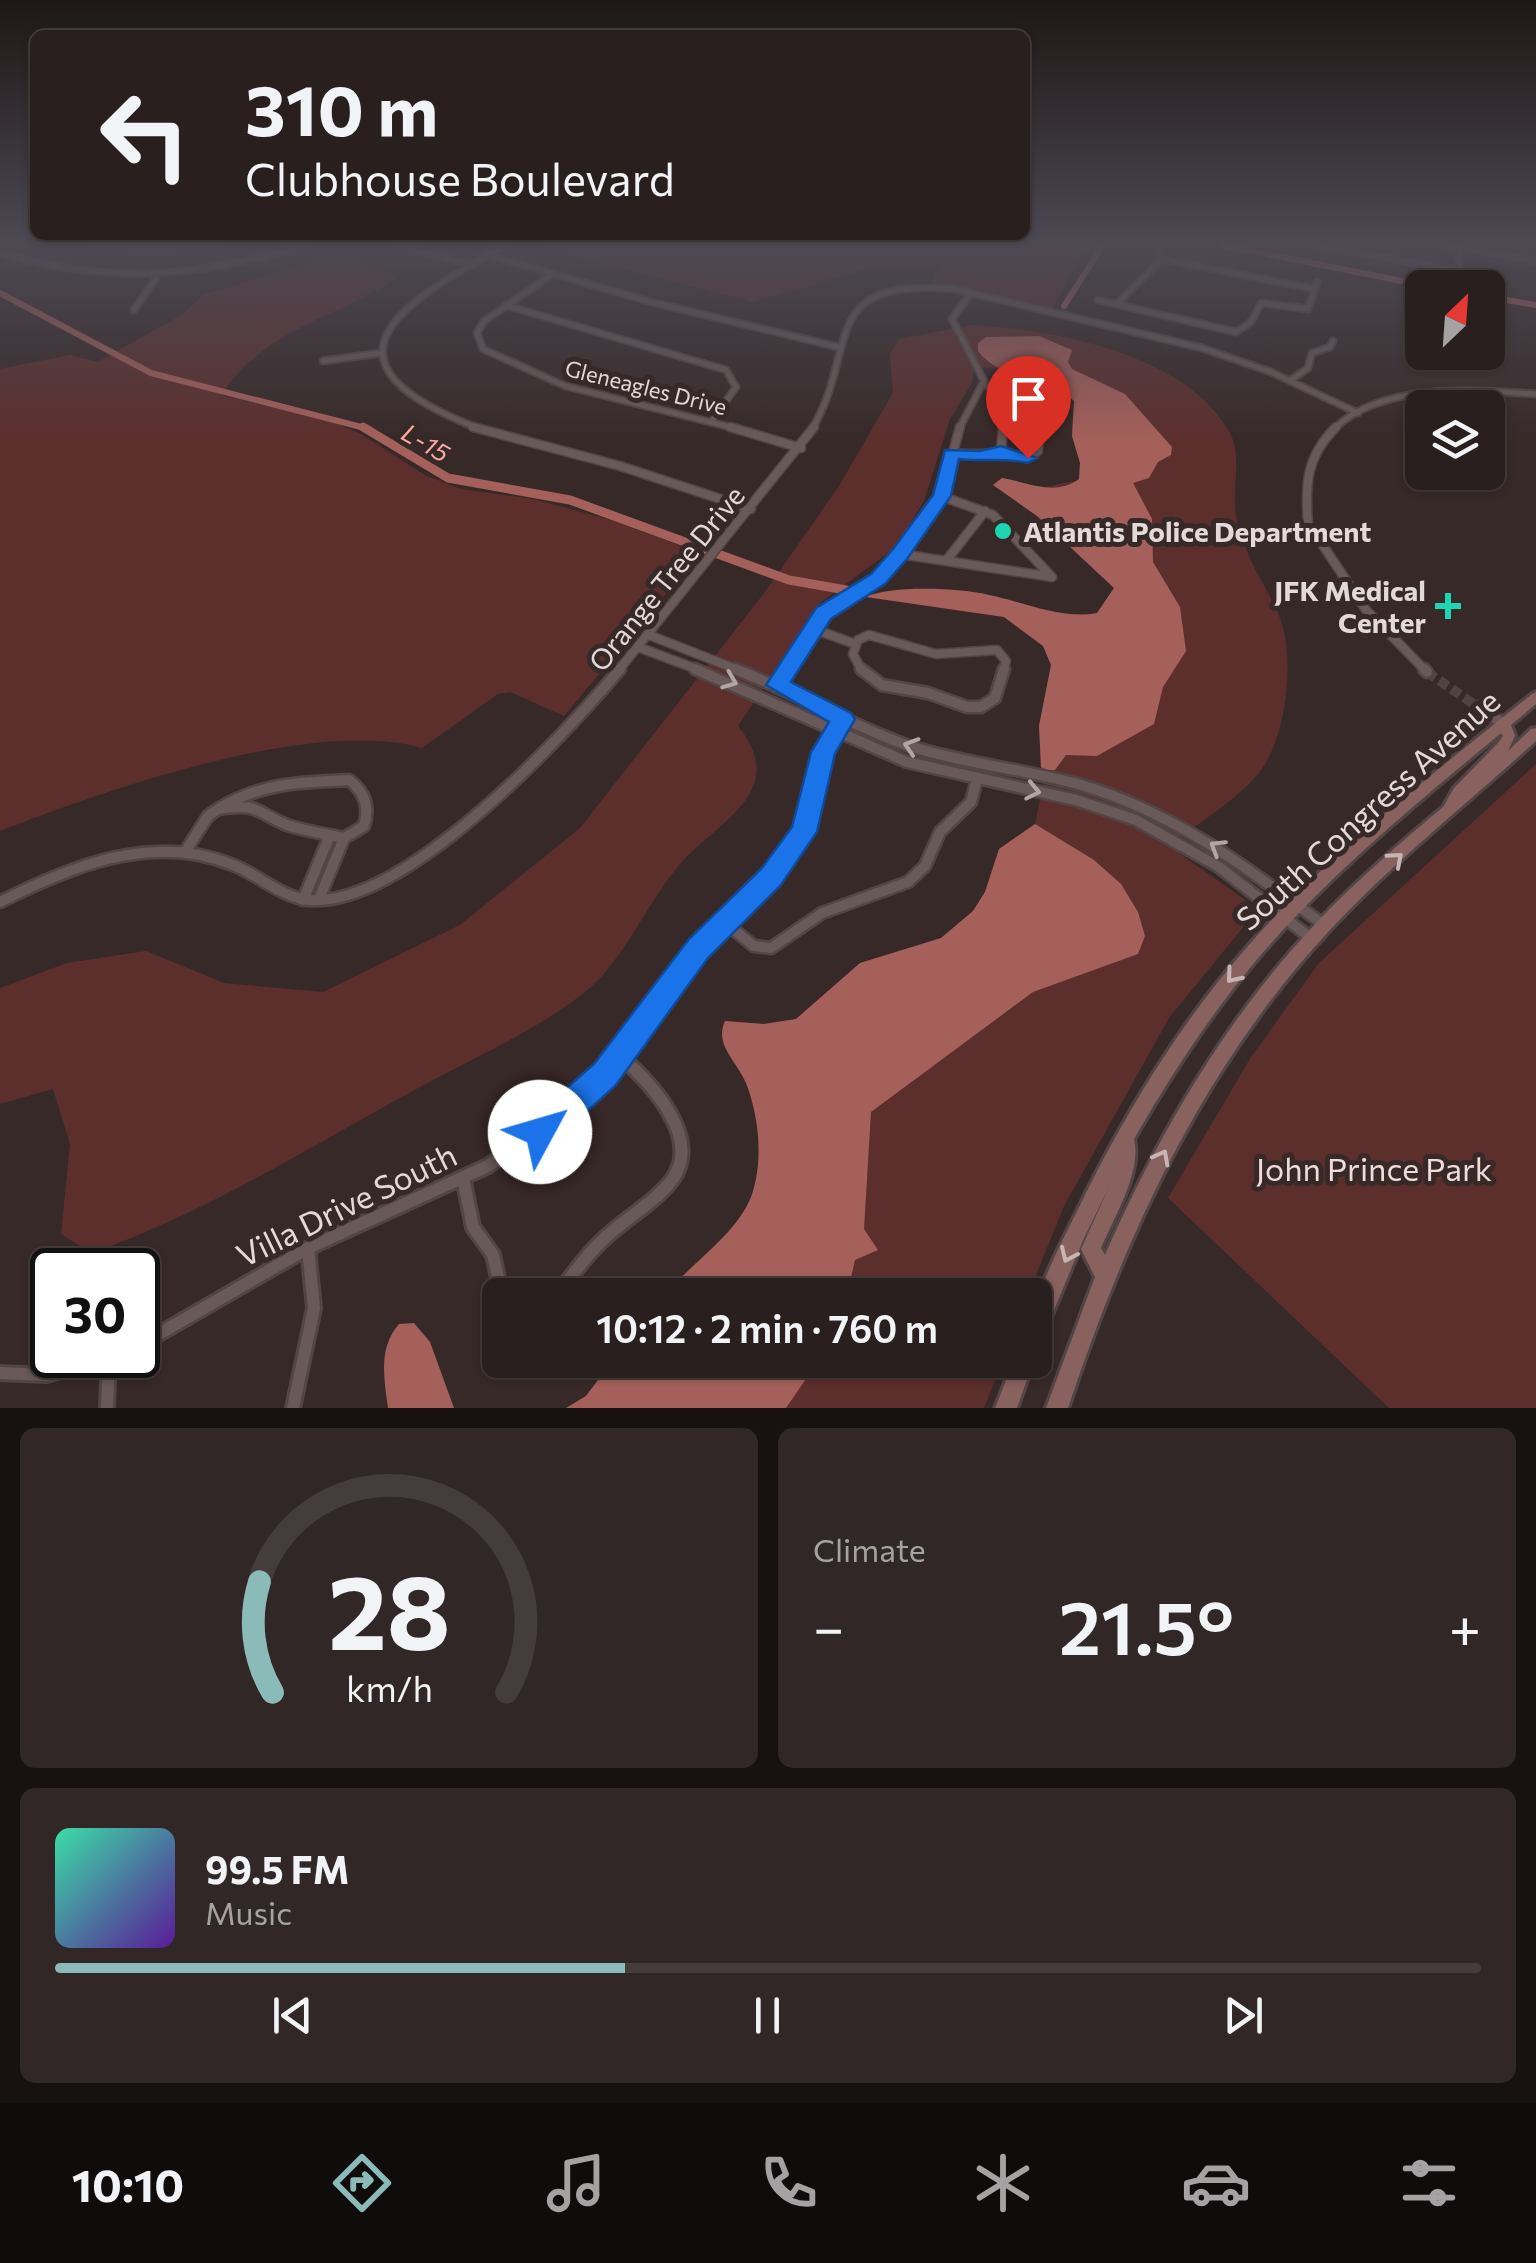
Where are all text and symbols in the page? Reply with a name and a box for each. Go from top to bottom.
text: 310 m [245,65,438,150]
icon: left [80,70,210,200]
text: Clubhouse Boulevard [245,150,675,205]
north arrow [1405,270,1505,370]
map controls [1405,270,1505,490]
street label: Gleneagles Drive [562,354,730,420]
pin [986,356,1071,459]
icon: arrive [1001,371,1056,426]
button: layers [1405,390,1505,490]
water label: L-15 [397,417,456,468]
street label: Orange Tree Drive [581,479,751,677]
place label: Atlantis Police Department [1023,514,1371,548]
marker: Atlantis Police Department [992,520,1014,542]
place label: JFK Medical Center [1274,573,1426,639]
marker: JFK Medical Center [1435,593,1461,619]
one-way arrow [720,669,737,690]
street label: South Congress Avenue [1227,680,1507,938]
one-way arrow [903,737,920,757]
one-way arrow [1025,779,1042,800]
one-way arrow [1210,840,1228,859]
one-way arrow [1384,853,1402,871]
one-way arrow [1227,965,1245,983]
position arrow [488,1080,592,1184]
street label: Villa Drive South [229,1133,463,1275]
park label: John Prince Park [1256,1148,1492,1188]
one-way arrow [1150,1149,1169,1167]
one-way arrow [1060,1245,1080,1263]
speed limit sign: 30 [30,1248,160,1378]
text: 10:12 · 2 min · 760 m [596,1304,938,1351]
text: Climate [813,1529,926,1569]
text: 28 [328,1544,450,1671]
text: 21.5° [1059,1579,1234,1670]
text: − [813,1592,844,1659]
text: + [1449,1592,1481,1659]
text: km/h [346,1666,432,1709]
text: 99.5 FM [205,1845,349,1892]
text: Music [205,1892,292,1932]
icon: previous [265,1988,320,2043]
icon: pause [740,1988,795,2043]
icon: next [1216,1988,1271,2043]
icon: directions [327,2148,397,2218]
icon: music [541,2148,611,2218]
icon: phone [754,2148,824,2218]
icon: climate [968,2148,1038,2218]
icon: car [1181,2148,1251,2218]
icon: filters [1394,2148,1464,2218]
text: 10:10 [72,2156,184,2211]

